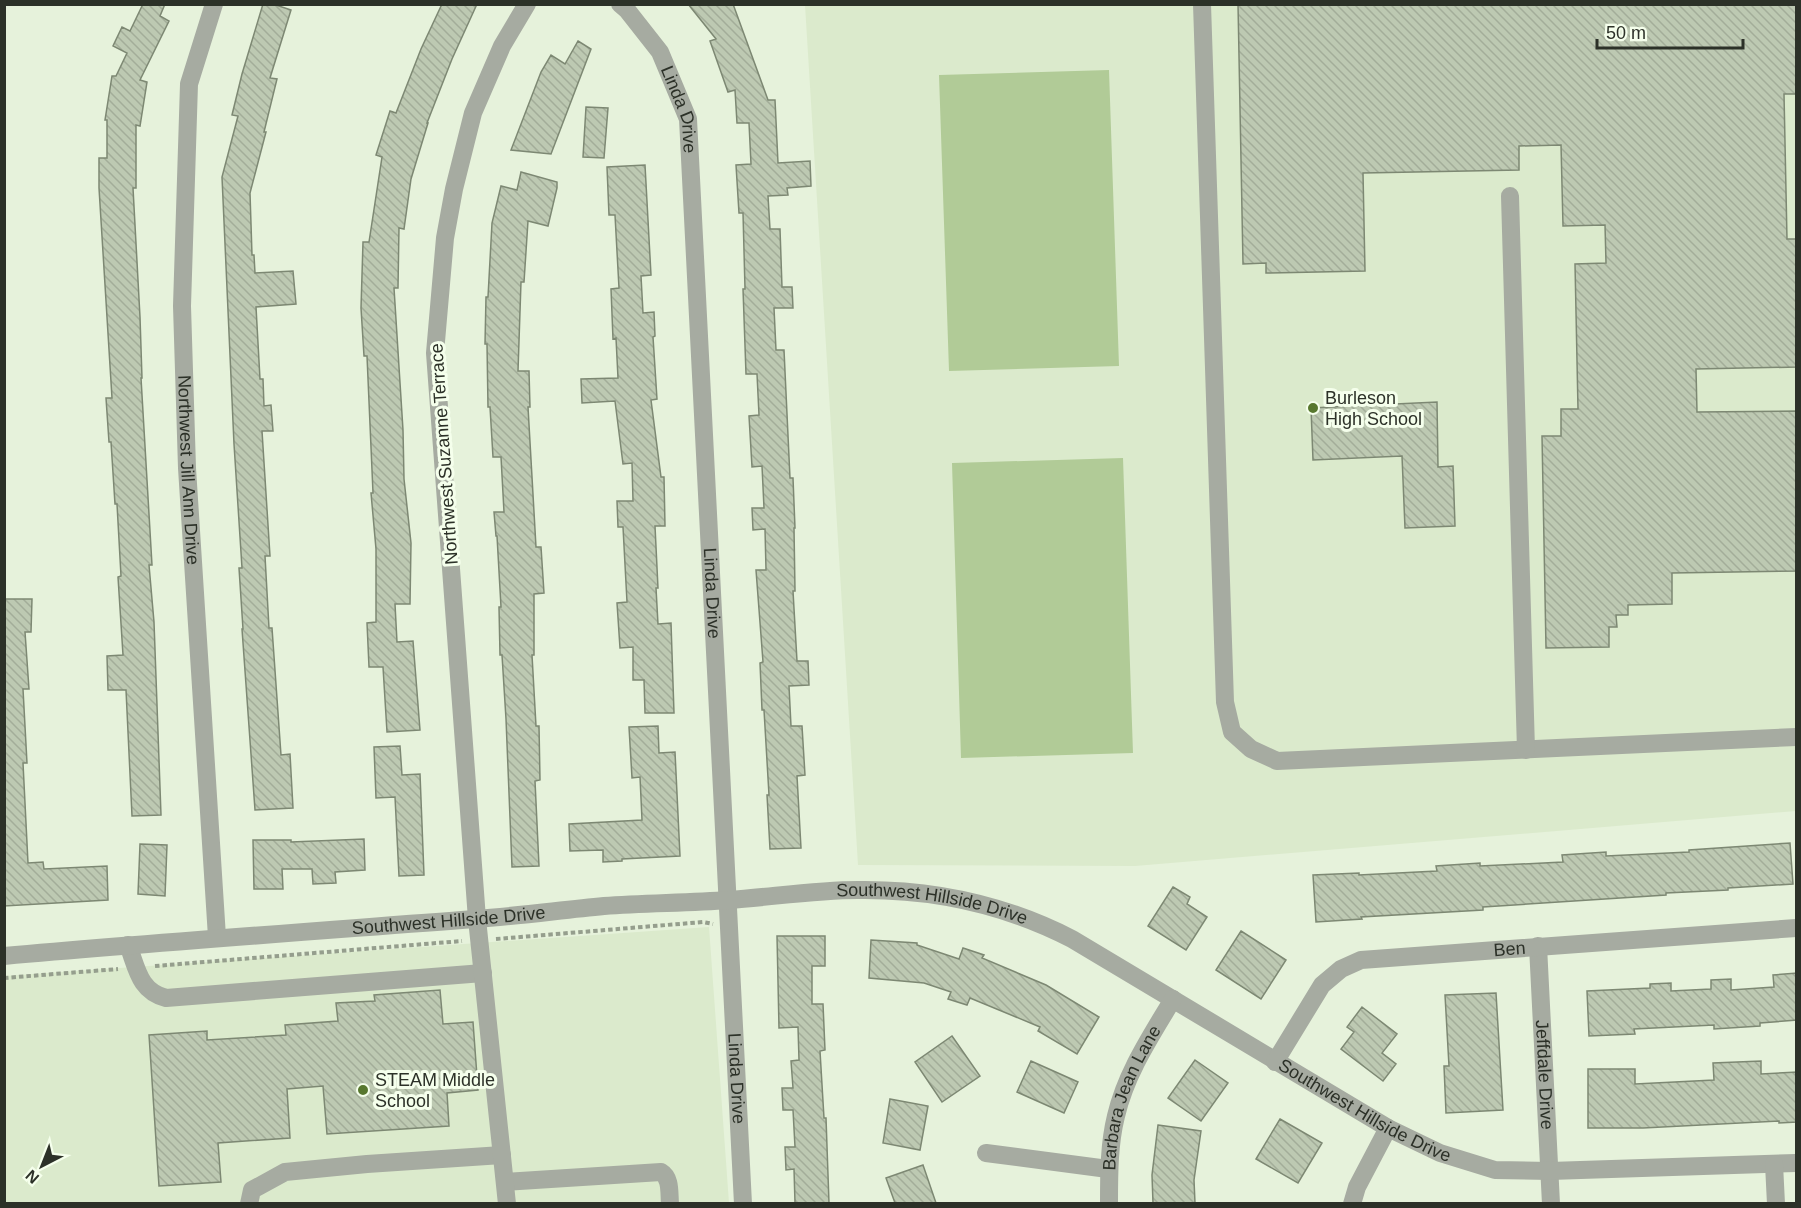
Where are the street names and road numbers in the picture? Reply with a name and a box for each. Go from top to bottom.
street label: Linda Drive [657,63,700,154]
street label: Northwest Suzanne Terrace [426,343,462,565]
street label: Northwest Jill Ann Drive [174,375,203,566]
street label: Linda Drive [700,547,724,639]
street label: Southwest Hillside Drive [836,880,1030,928]
street label: Southwest Hillside Drive [351,902,546,938]
street label: Ben [1493,938,1526,960]
street label: Jeffdale Drive [1532,1020,1557,1130]
street label: Barbara Jean Lane [1099,1022,1165,1171]
street label: Linda Drive [724,1033,749,1125]
street label: Southwest Hillside Drive [1275,1055,1453,1166]

